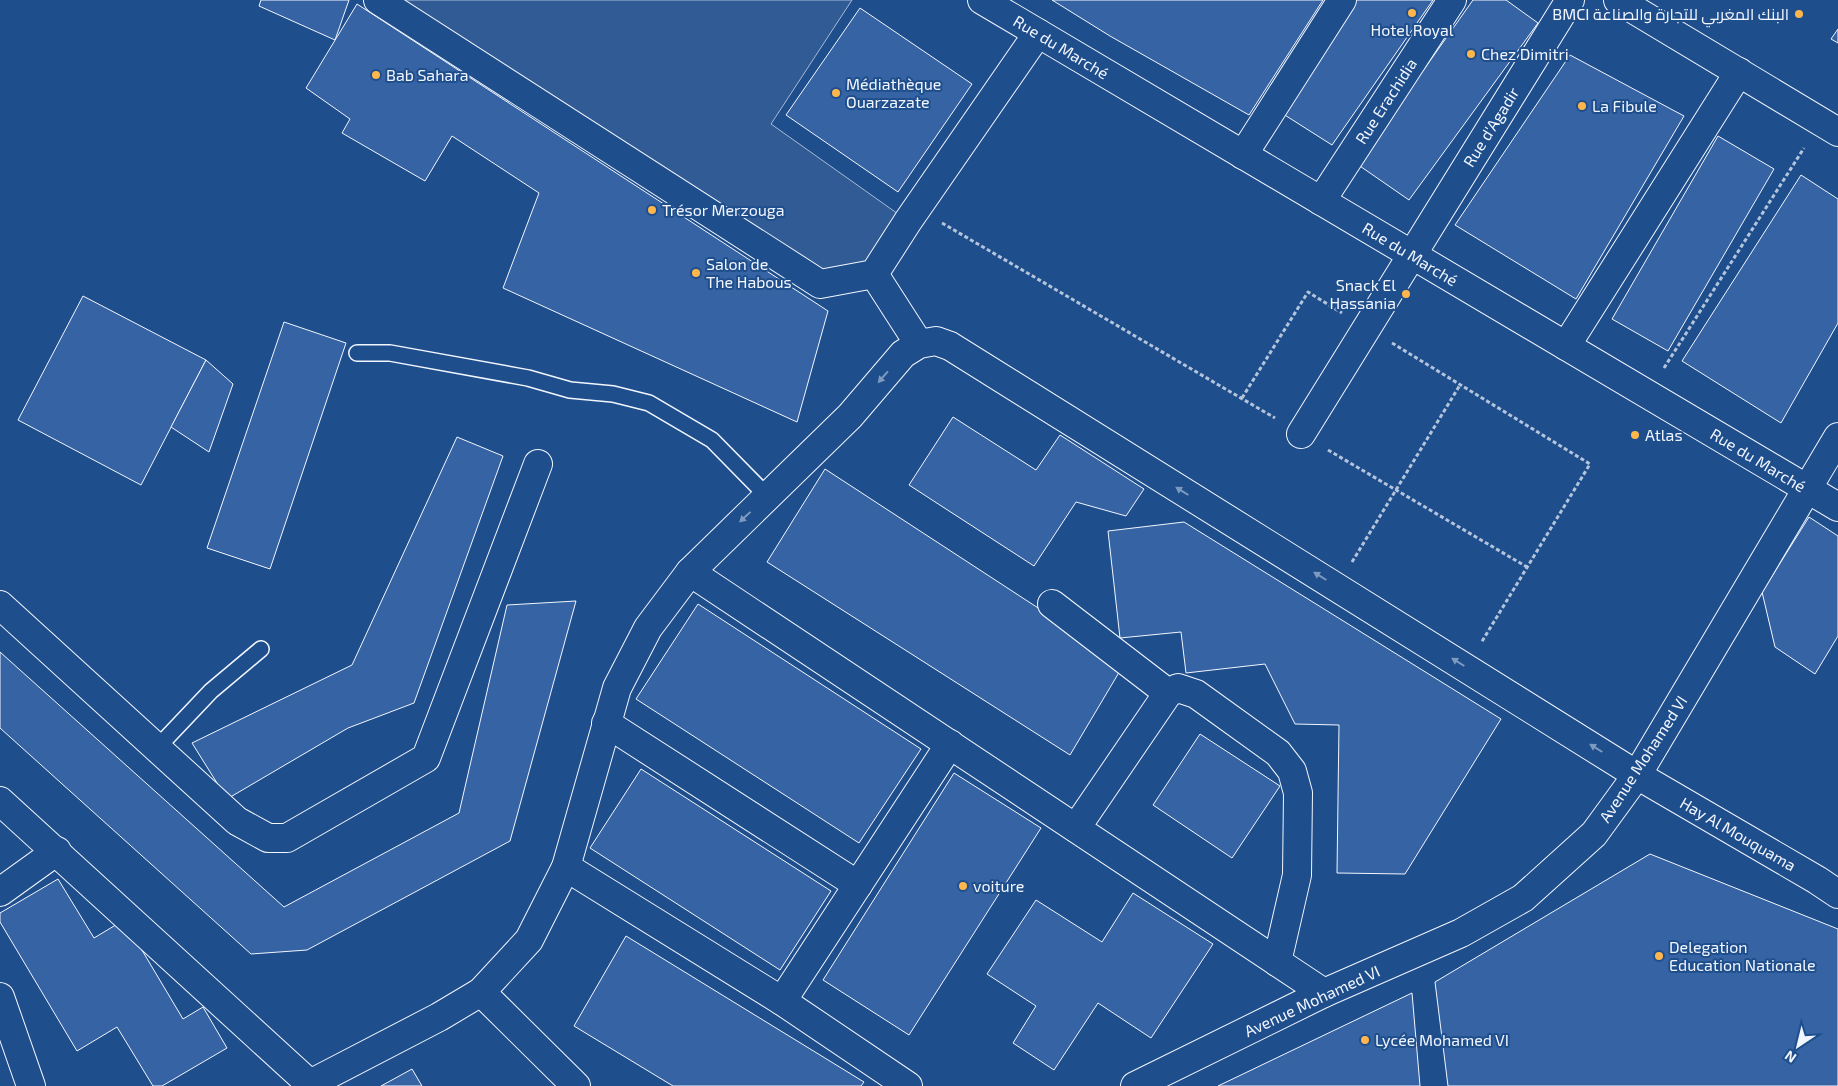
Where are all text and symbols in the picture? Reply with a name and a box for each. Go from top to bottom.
place label: BMCI البنك المغربي للتجارة والصناعة [1552,4,1789,28]
marker: Hotel Royal [1406,7,1418,19]
marker: BMCI البنك المغربي للتجارة والصناعة [1793,8,1805,20]
street label: Rue du Marché [1010,11,1112,82]
place label: Hotel Royal [1370,20,1454,39]
place label: Chez Dimitri [1481,44,1569,63]
marker: Chez Dimitri [1465,48,1477,60]
street label: Rue Erachidia [1351,54,1420,147]
place label: Bab Sahara [386,65,468,84]
marker: Bab Sahara [370,69,382,81]
place label: Médiathèque Ouarzazate [846,74,941,111]
street label: Rue d'Agadir [1459,83,1523,170]
marker: Médiathèque Ouarzazate [830,87,842,99]
place label: La Fibule [1592,96,1657,115]
marker: La Fibule [1576,100,1588,112]
place label: Trésor Merzouga [662,200,785,219]
marker: Trésor Merzouga [646,204,658,216]
street label: Rue du Marché [1359,218,1461,289]
place label: Salon de The Habous [706,254,792,291]
marker: Salon de The Habous [690,267,702,279]
place label: Snack El Hassania [1329,275,1396,312]
marker: Snack El Hassania [1400,288,1412,300]
one-way arrow [878,370,889,383]
street label: Rue du Marché [1707,424,1809,495]
place label: Atlas [1645,425,1683,444]
marker: Atlas [1629,429,1641,441]
one-way arrow [1175,486,1188,495]
one-way arrow [739,511,751,523]
one-way arrow [1313,572,1326,581]
one-way arrow [1452,657,1465,666]
street label: Avenue Mohamed VI [1595,692,1691,826]
one-way arrow [1589,744,1602,753]
street label: Hay Al Mouquama [1677,793,1800,874]
place label: voiture [973,876,1024,895]
marker: voiture [957,880,969,892]
place label: Delegation Education Nationale [1669,937,1816,974]
marker: Delegation Education Nationale [1653,950,1665,962]
street label: Avenue Mohamed VI [1241,961,1383,1040]
north arrow [1773,1021,1823,1071]
place label: Lycée Mohamed VI [1375,1030,1509,1049]
marker: Lycée Mohamed VI [1359,1034,1371,1046]
text: N [1781,1047,1799,1067]

